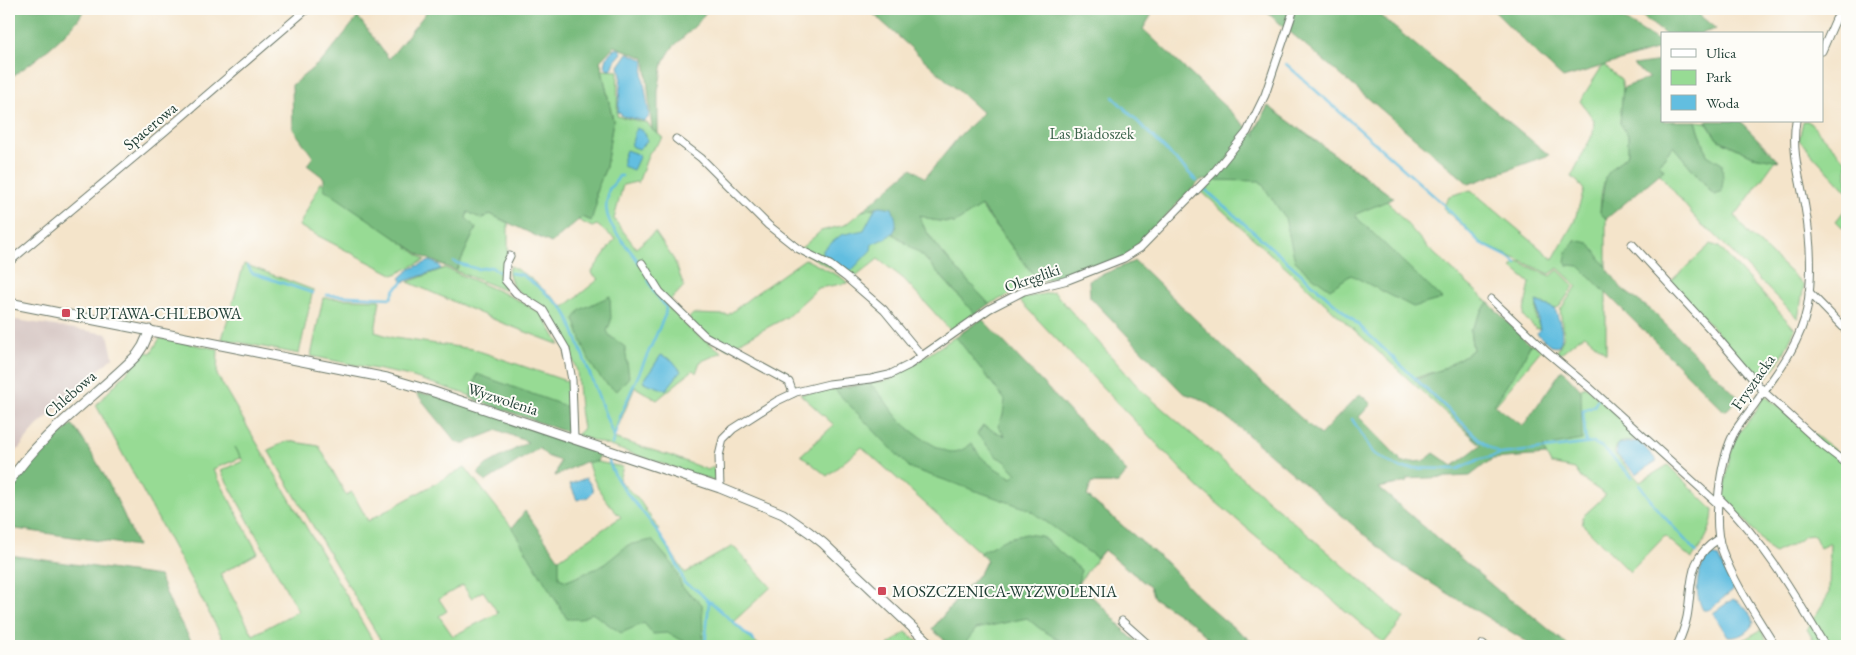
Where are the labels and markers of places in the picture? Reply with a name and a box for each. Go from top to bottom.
place label: RUPTAWA-CHLEBOWA [76,303,243,324]
marker: RUPTAWA-CHLEBOWA [60,307,72,319]
place label: MOSZCZENICA-WYZWOLENIA [892,581,1118,602]
marker: MOSZCZENICA-WYZWOLENIA [876,585,888,597]

